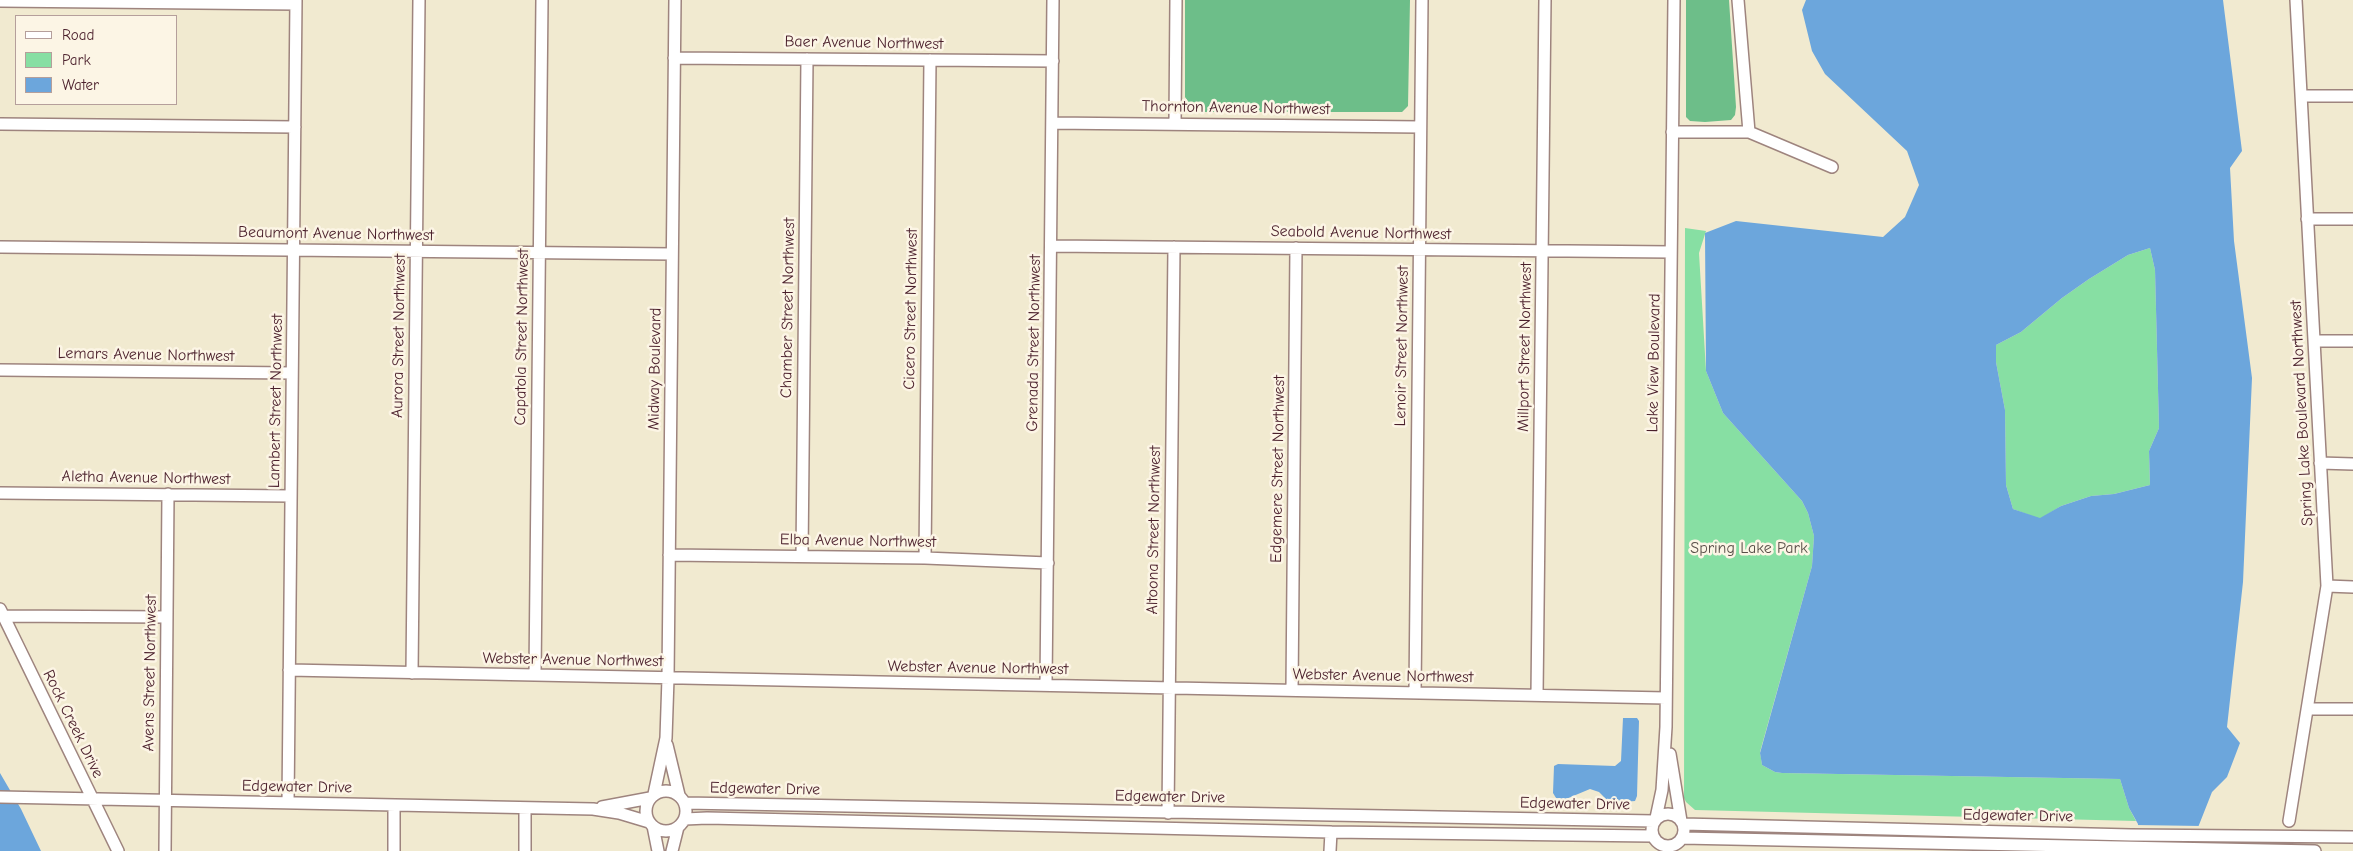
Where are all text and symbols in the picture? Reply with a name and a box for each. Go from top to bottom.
legend [15,15,178,105]
text: Road [62,26,94,44]
street label: Baer Avenue Northwest [784,32,944,54]
text: Park [62,51,91,69]
text: Water [62,76,99,94]
street label: Thornton Avenue Northwest [1142,97,1330,119]
street label: Chamber Street Northwest [777,218,799,398]
street label: Seabold Avenue Northwest [1271,222,1451,244]
street label: Beaumont Avenue Northwest [238,223,434,245]
street label: Cicero Street Northwest [900,228,922,390]
street label: Capatola Street Northwest [511,248,533,426]
street label: Aurora Street Northwest [388,254,410,418]
street label: Grenada Street Northwest [1023,254,1045,432]
street label: Millport Street Northwest [1514,262,1536,432]
street label: Lenoir Street Northwest [1391,265,1413,427]
street label: Lake View Boulevard [1643,293,1665,433]
street label: Spring Lake Boulevard Northwest [2286,300,2318,526]
street label: Midway Boulevard [644,308,666,430]
street label: Lambert Street Northwest [265,314,287,488]
street label: Lemars Avenue Northwest [58,344,234,366]
street label: Edgemere Street Northwest [1267,375,1289,563]
street label: Altoona Street Northwest [1143,445,1165,615]
street label: Aletha Avenue Northwest [62,467,230,489]
street label: Elba Avenue Northwest [780,530,936,552]
park label: Spring Lake Park [1690,538,1808,558]
street label: Avens Street Northwest [139,594,161,752]
street label: Webster Avenue Northwest [482,649,664,671]
street label: Webster Avenue Northwest [887,657,1069,679]
street label: Webster Avenue Northwest [1292,665,1474,687]
street label: Rock Creek Drive [39,667,107,781]
street label: Edgewater Drive [242,776,352,798]
street label: Edgewater Drive [710,778,820,800]
street label: Edgewater Drive [1115,786,1225,808]
street label: Edgewater Drive [1520,793,1630,815]
street label: Edgewater Drive [1963,805,2073,827]

